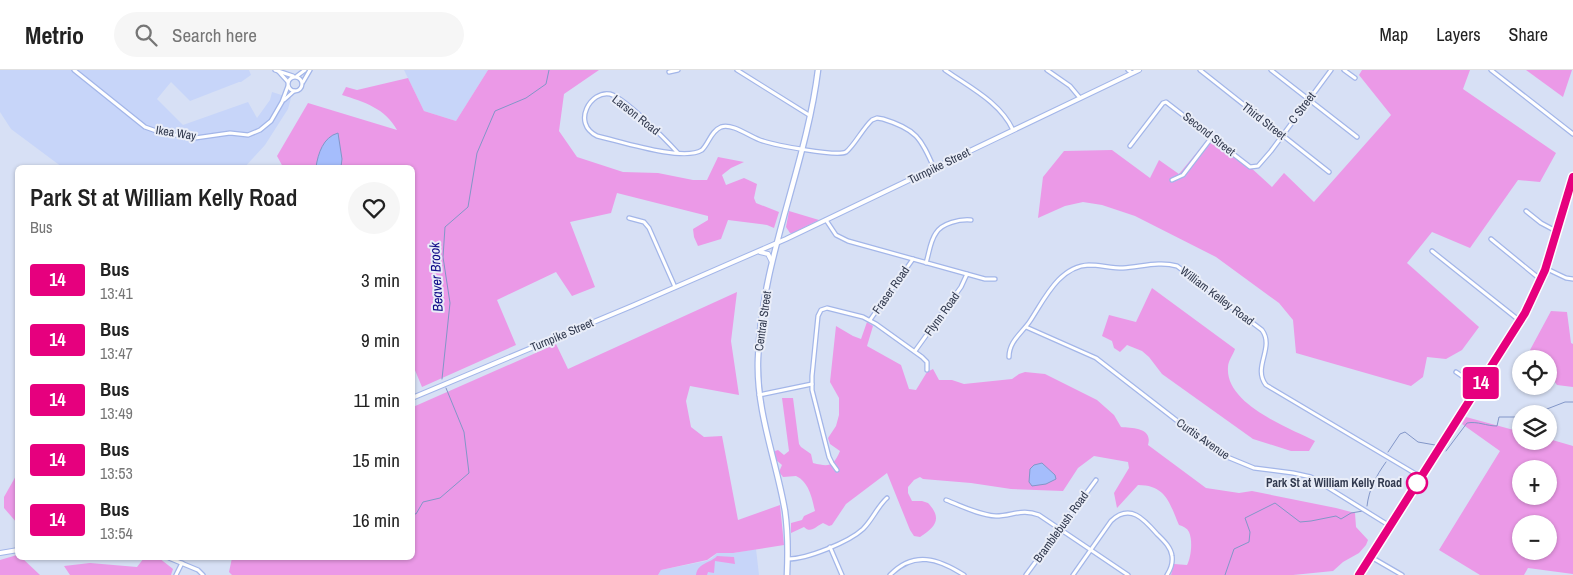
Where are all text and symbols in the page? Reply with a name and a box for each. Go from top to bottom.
search box [114,12,464,57]
text: Metrio [25,19,84,51]
icon: search [132,21,160,49]
text: Search here [172,22,257,48]
text: Map [1380,22,1408,47]
text: Layers [1436,22,1481,47]
text: Share [1509,22,1548,47]
street label: C Street [1285,89,1319,127]
street label: Larson Road [609,91,663,139]
street label: Third Street [1239,99,1290,143]
street label: Second Street [1179,108,1239,160]
street label: Ikea Way [155,122,197,144]
street label: Turnpike Street [905,144,973,188]
text: Park St at William Kelly Road [30,181,297,213]
button: heart [348,182,400,234]
text: Bus [30,216,53,238]
water label: Beaver Brook [425,241,447,312]
text: Bus [100,256,129,282]
street label: Fraser Road [869,263,913,317]
street label: William Kelley Road [1177,263,1257,329]
text: 14 [49,267,66,292]
text: 3 min [361,267,400,293]
text: 13:41 [100,282,133,304]
street label: Flynn Road [921,289,963,339]
street label: Central Street [751,290,775,352]
street label: Turnpike Street [528,314,596,355]
text: Bus [100,316,129,342]
text: 14 [49,327,66,352]
text: 9 min [361,327,400,353]
text: 13:47 [100,342,133,364]
map controls [1512,350,1557,560]
button: locate [1512,350,1557,395]
line badge: 14 [1458,367,1504,399]
text: 14 [1473,370,1489,395]
text: Bus [100,376,129,402]
text: 14 [49,387,66,412]
text: 11 min [354,387,400,413]
text: 13:49 [100,402,133,424]
button: layers [1512,405,1557,450]
street label: Curtis Avenue [1173,415,1233,463]
text: Bus [100,436,129,462]
text: 14 [49,447,66,472]
text: 15 min [352,447,400,473]
button: + [1512,460,1557,505]
text: 13:53 [100,462,133,484]
marker: Park St at William Kelly Road [1406,472,1428,494]
place label: Park St at William Kelly Road [1266,475,1402,491]
street label: Bramblebush Road [1030,488,1092,566]
text: Bus [100,496,129,522]
text: 14 [49,507,66,532]
text: 16 min [352,507,400,533]
button: − [1512,515,1557,560]
text: 13:54 [100,522,133,544]

